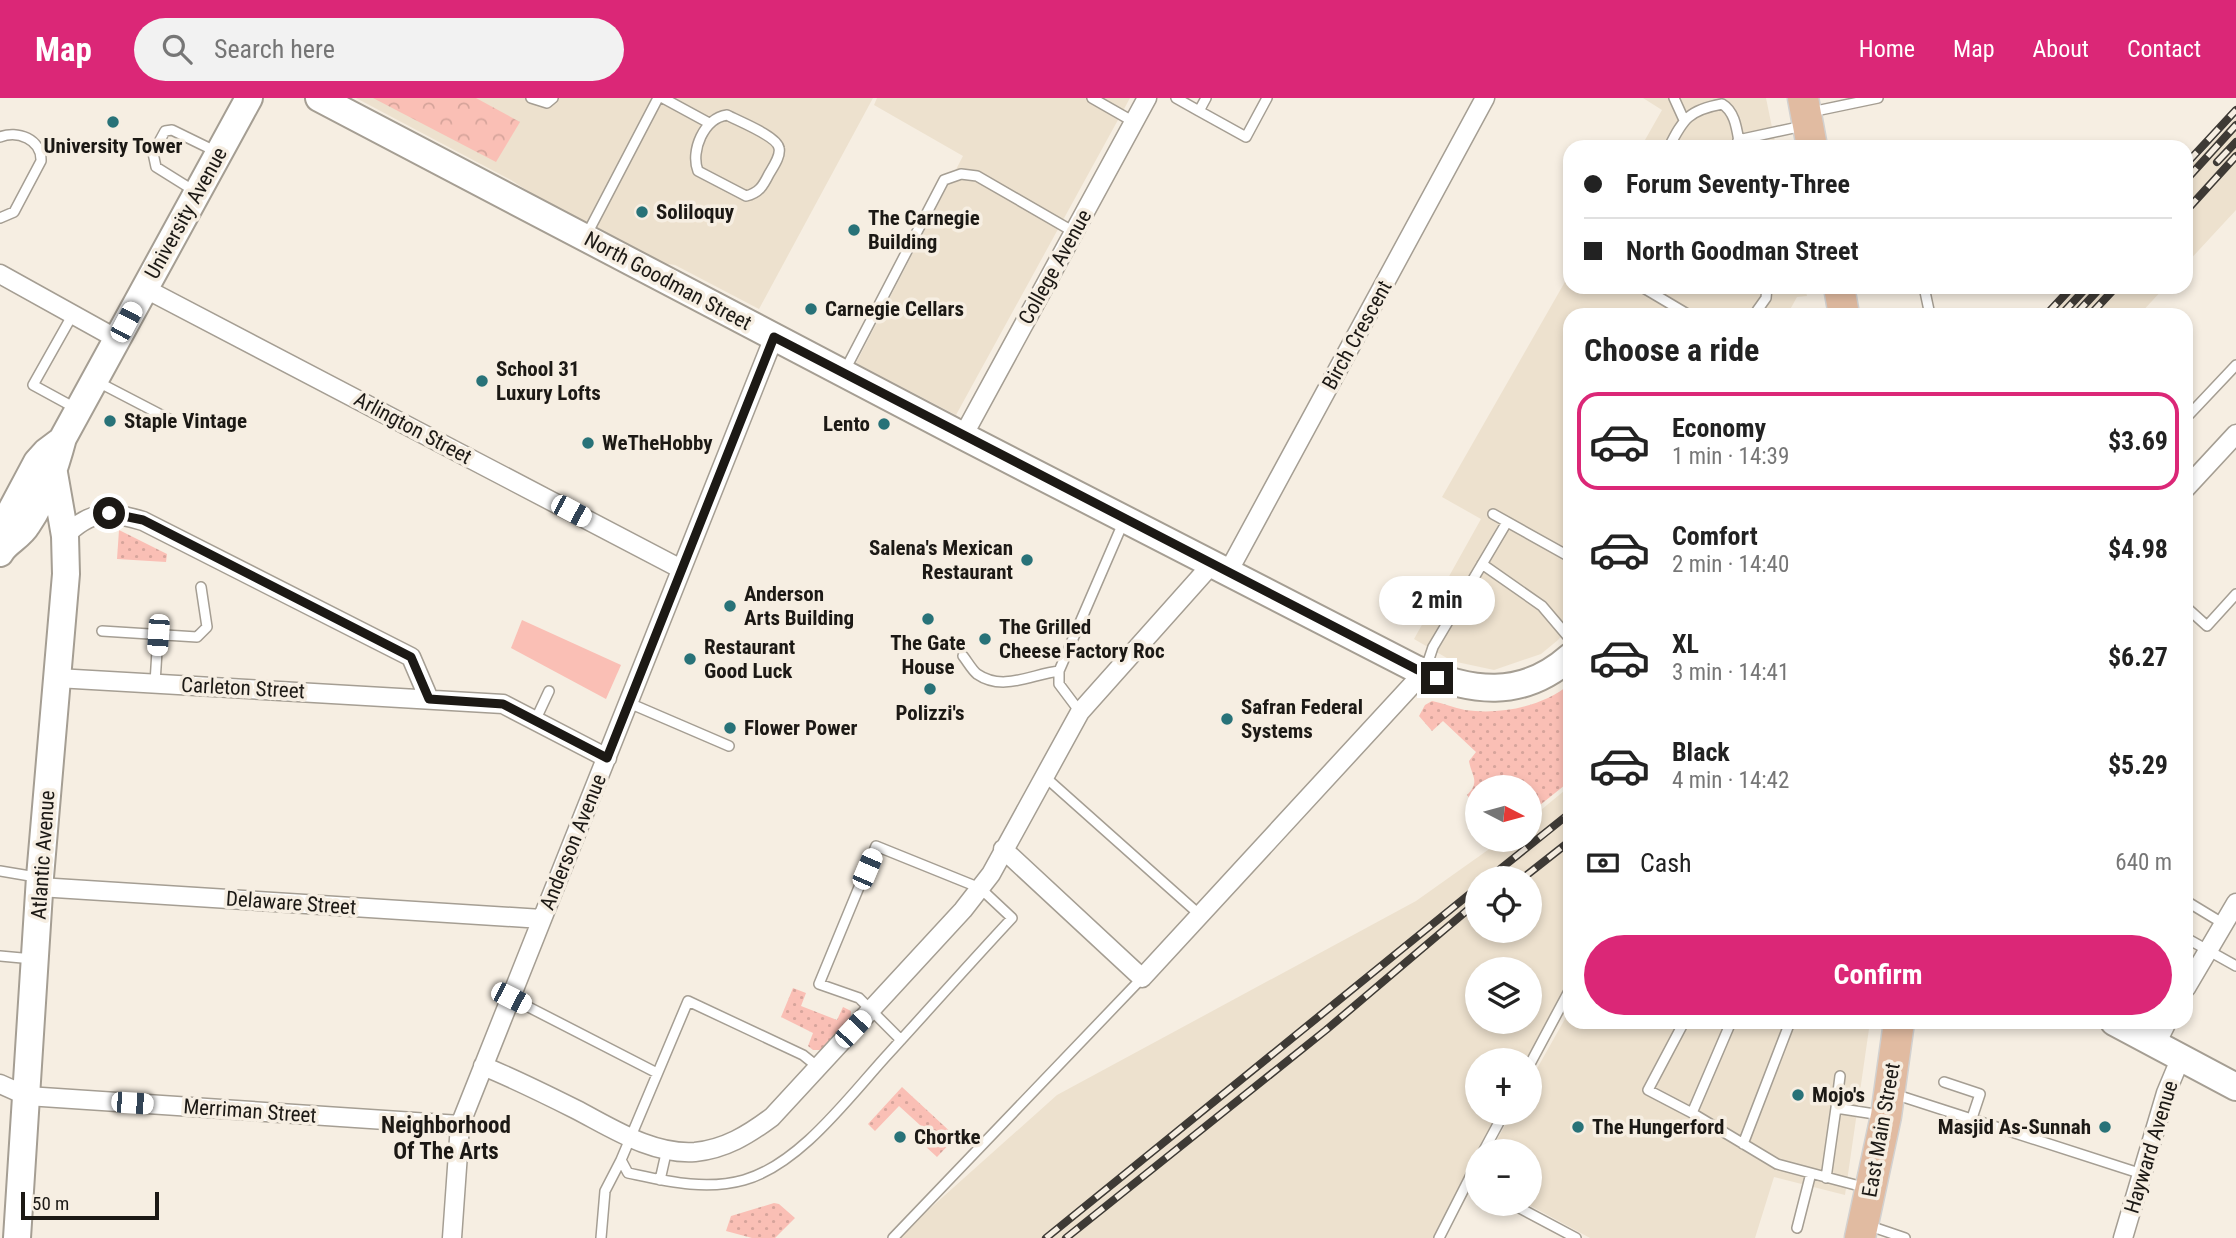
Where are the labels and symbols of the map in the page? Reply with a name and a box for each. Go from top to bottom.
marker: University Tower [105,114,121,130]
place label: University Tower [44,134,182,158]
street label: University Avenue [140,143,232,283]
place label: Soliloquy [656,200,735,224]
marker: Soliloquy [634,204,650,220]
street label: College Avenue [1014,205,1096,329]
place label: The Carnegie Building [868,206,980,254]
marker: The Carnegie Building [846,222,862,238]
street label: North Goodman Street [580,227,756,335]
street label: Birch Crescent [1317,276,1397,394]
place label: Carnegie Cellars [825,297,964,321]
car [107,299,146,345]
marker: Carnegie Cellars [803,301,819,317]
place label: School 31 Luxury Lofts [496,357,601,405]
marker: School 31 Luxury Lofts [474,373,490,389]
street label: Arlington Street [350,387,476,469]
place label: Staple Vintage [124,409,247,433]
place label: Lento [823,412,870,436]
marker: Staple Vintage [102,413,118,429]
marker: Lento [876,416,892,432]
place label: WeTheHobby [602,431,713,455]
marker: WeTheHobby [580,435,596,451]
car [548,492,595,530]
route start [93,497,125,529]
place label: Salena's Mexican Restaurant [869,536,1013,584]
marker: Salena's Mexican Restaurant [1019,552,1035,568]
callout: 2 min [1379,576,1495,626]
place label: Anderson Arts Building [744,582,854,630]
marker: Anderson Arts Building [722,598,738,614]
marker: The Gate House [920,611,936,627]
car [147,613,170,657]
place label: The Grilled Cheese Factory Roc [999,615,1165,663]
place label: The Gate House [890,631,966,679]
marker: The Grilled Cheese Factory Roc [977,631,993,647]
place label: Restaurant Good Luck [704,635,795,683]
marker: Restaurant Good Luck [682,651,698,667]
route end [1421,662,1453,694]
street label: Carleton Street [181,673,305,703]
marker: Polizzi's [922,681,938,697]
place label: Safran Federal Systems [1241,695,1363,743]
place label: Polizzi's [895,701,965,725]
marker: Safran Federal Systems [1219,711,1235,727]
place label: Flower Power [744,716,857,740]
marker: Flower Power [722,720,738,736]
street label: Anderson Avenue [535,770,611,913]
north arrow [1465,775,1542,852]
street label: Atlantic Avenue [27,790,59,920]
car [850,846,885,892]
street label: Delaware Street [225,886,357,920]
car [488,979,535,1017]
car [831,1006,876,1052]
street label: East Main Street [1857,1061,1905,1199]
street label: Hayward Avenue [2119,1078,2183,1216]
place label: Mojo's [1812,1083,1865,1107]
marker: Mojo's [1790,1087,1806,1103]
car [111,1091,154,1115]
street label: Merriman Street [183,1094,317,1128]
district label: Neighborhood Of The Arts [381,1112,511,1165]
place label: The Hungerford [1592,1115,1724,1139]
place label: Masjid As-Sunnah [1938,1115,2091,1139]
marker: The Hungerford [1570,1119,1586,1135]
marker: Masjid As-Sunnah [2097,1119,2113,1135]
place label: Chortke [914,1125,981,1149]
marker: Chortke [892,1129,908,1145]
scale bar [21,1189,159,1221]

